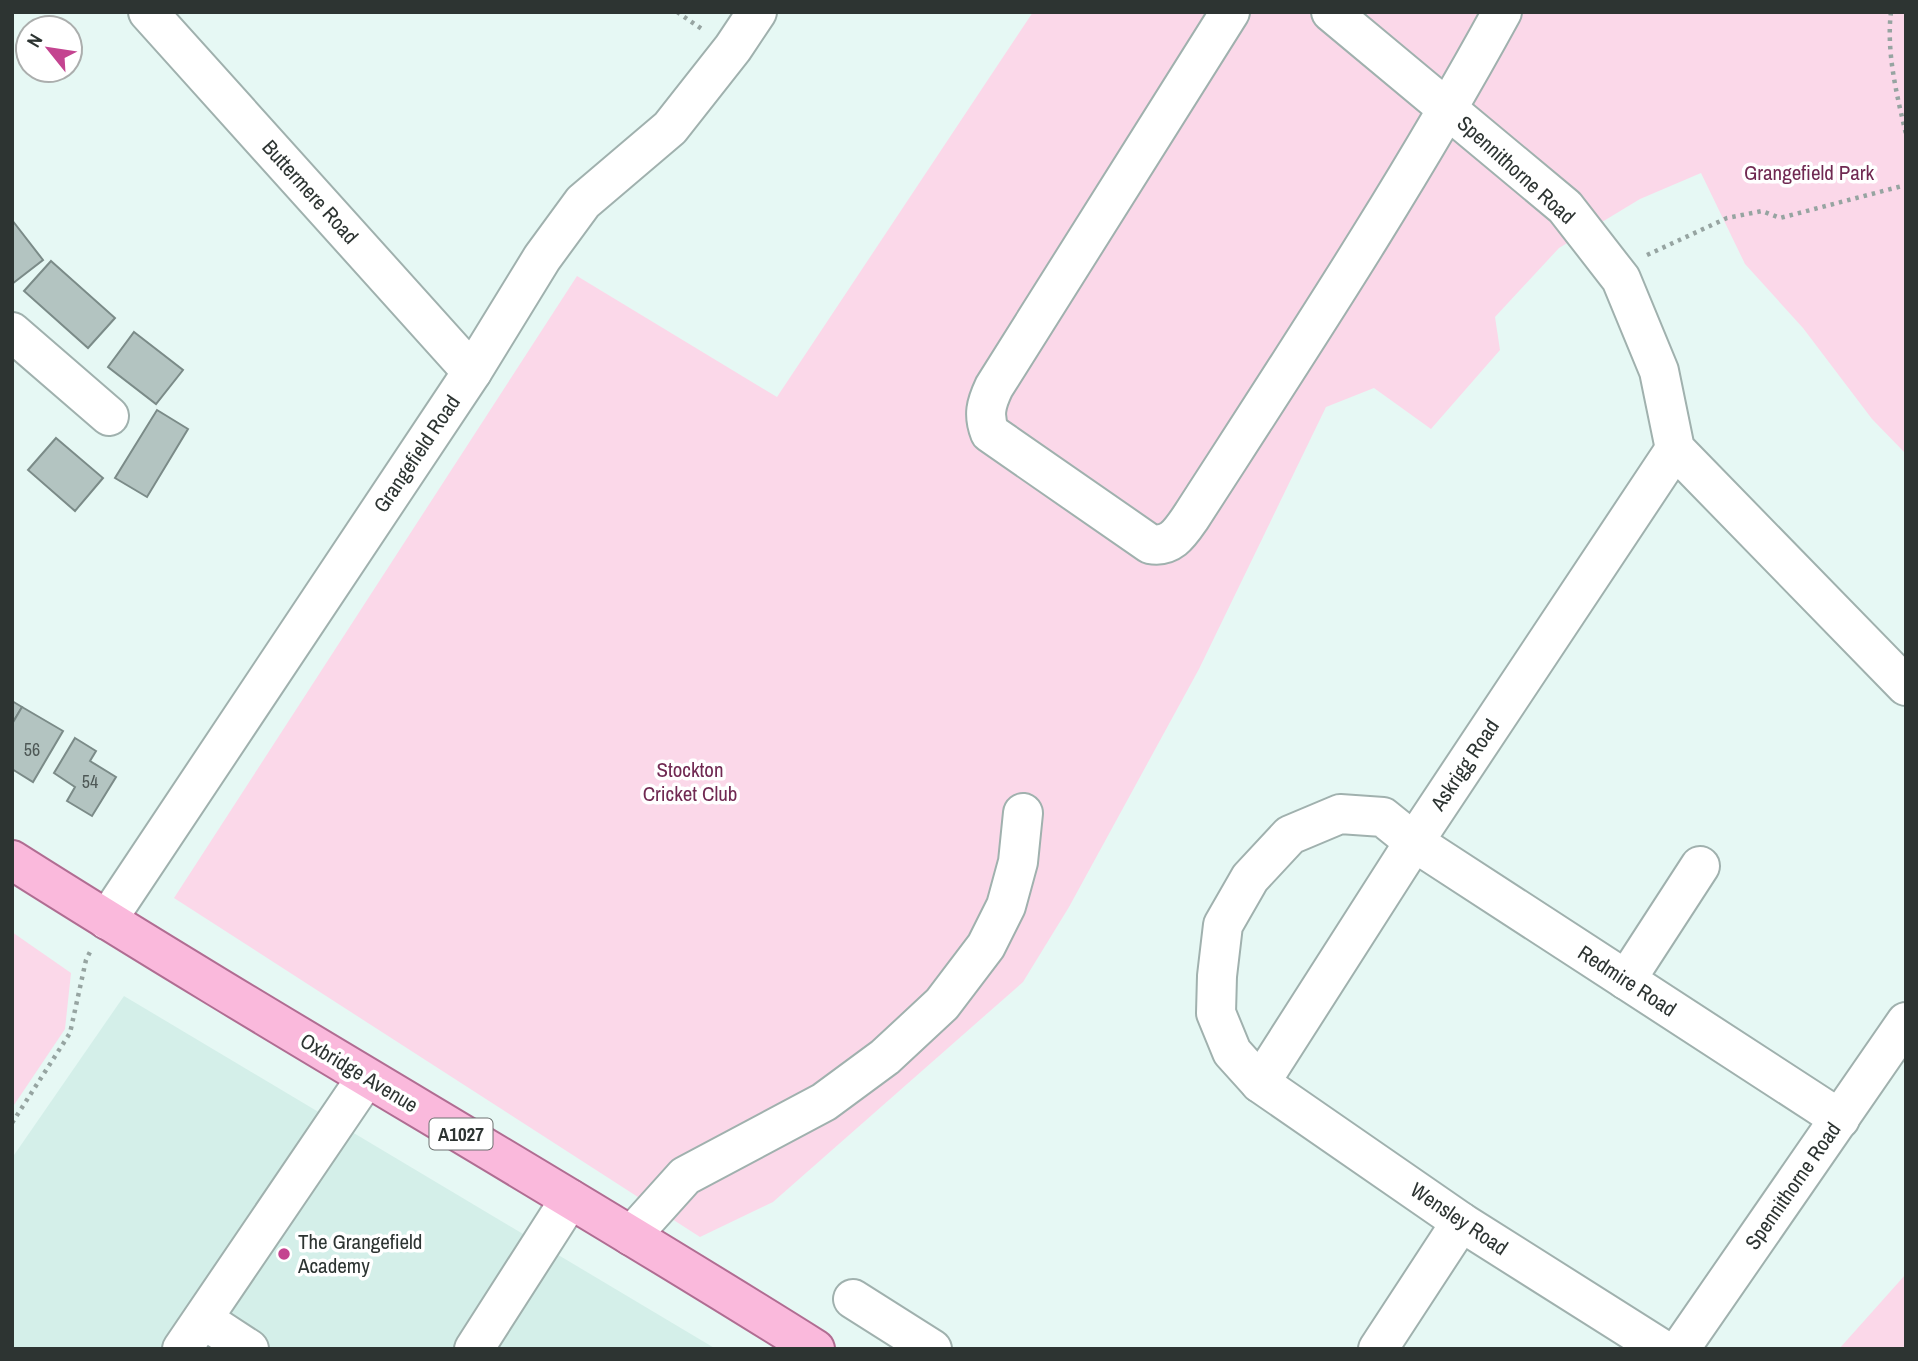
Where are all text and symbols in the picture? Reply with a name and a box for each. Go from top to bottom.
north arrow [14,14,84,84]
text: N [20,29,48,52]
street label: Spennithorne Road [1451,109,1582,230]
street label: Buttermere Road [256,133,365,250]
park label: Grangefield Park [1744,158,1874,187]
street label: Grangefield Road [367,389,467,518]
street label: Askrigg Road [1423,713,1506,817]
house number: 56 [24,737,40,762]
park label: Stockton Cricket Club [643,755,737,808]
house number: 54 [82,769,98,794]
street label: Redmire Road [1572,938,1682,1023]
street label: Oxbridge Avenue [295,1026,424,1119]
street label: Spennithorne Road [1738,1116,1847,1255]
road number: A1027 [430,1118,492,1150]
street label: Wensley Road [1405,1175,1514,1262]
place label: The Grangefield Academy [297,1227,422,1280]
marker: The Grangefield Academy [276,1246,292,1262]

